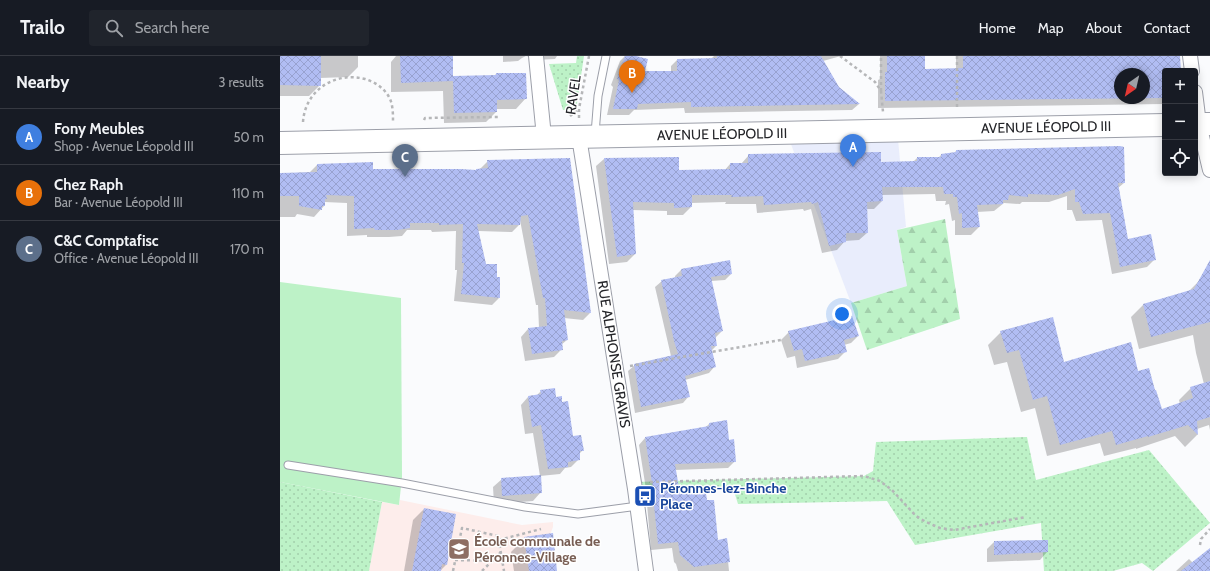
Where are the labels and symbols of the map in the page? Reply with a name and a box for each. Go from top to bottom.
pin: B [619,60,645,93]
north arrow [1114,68,1150,104]
street label: RAVEL [561,74,585,116]
street label: AVENUE LÉOPOLD III [981,117,1111,137]
street label: AVENUE LÉOPOLD III [657,124,787,144]
pin: A [840,134,866,167]
pin: C [392,144,418,177]
street label: RUE ALPHONSE GRAVIS [593,279,635,429]
your location [832,304,852,324]
place label: Péronnes-lez-Binche Place [660,479,786,513]
bus stop icon: Péronnes-lez-Binche Place [632,483,658,509]
place label: École communale de Péronnes-Village [474,532,600,566]
school or university icon: École communale de Péronnes-Village [446,536,472,562]

